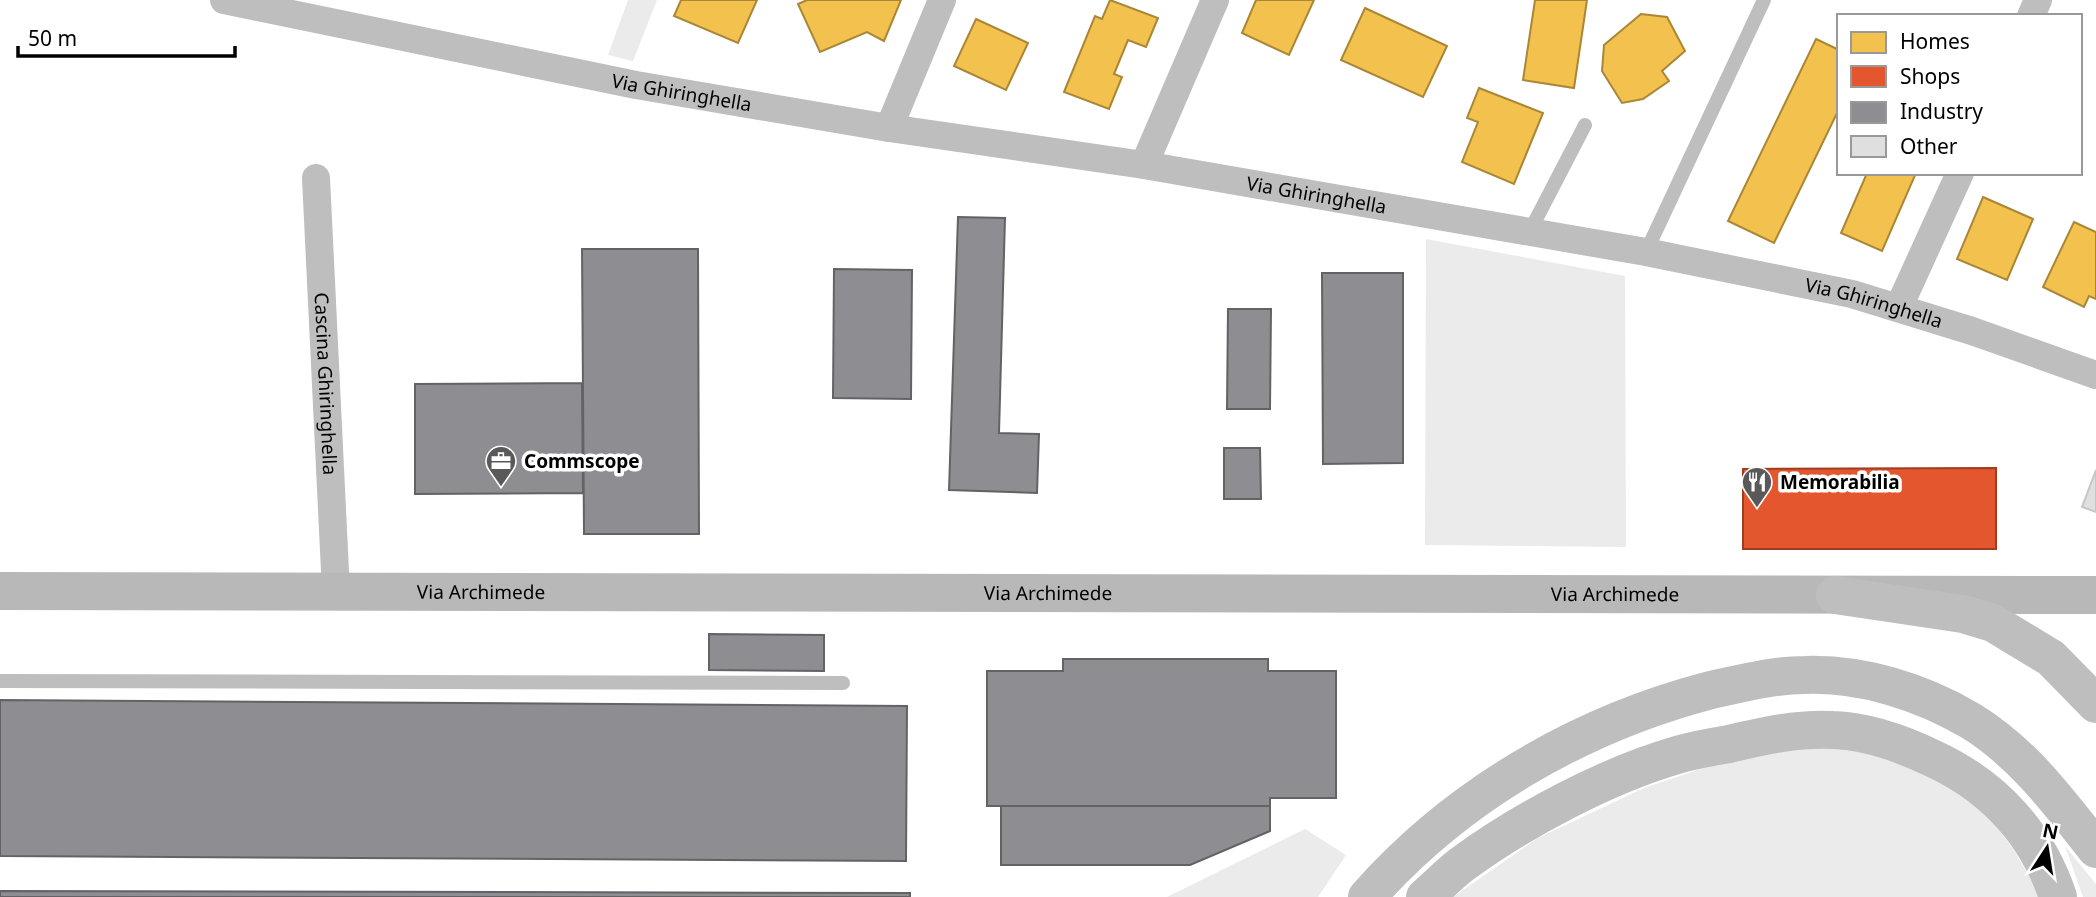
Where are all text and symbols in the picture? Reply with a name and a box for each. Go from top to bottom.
scale bar [18,14,234,58]
legend [1837,14,2082,175]
text: 50 m [28,24,77,52]
text: Homes [1900,27,1970,55]
text: Shops [1900,62,1960,90]
street label: Via Ghiringhella [609,67,754,117]
text: Industry [1900,97,1983,125]
text: Other [1900,132,1958,160]
street label: Via Ghiringhella [1244,170,1388,220]
street label: Via Ghiringhella [1803,272,1946,334]
street label: Cascina Ghiringhella [309,292,343,476]
office icon: Commscope [484,444,518,488]
place label: Commscope [524,448,640,474]
restaurant icon: Memorabilia [1740,465,1774,509]
place label: Memorabilia [1780,469,1900,495]
street label: Via Archimede [417,579,545,605]
street label: Via Archimede [984,580,1112,606]
street label: Via Archimede [1551,581,1679,607]
north arrow [2012,813,2082,883]
text: N [2040,817,2061,846]

